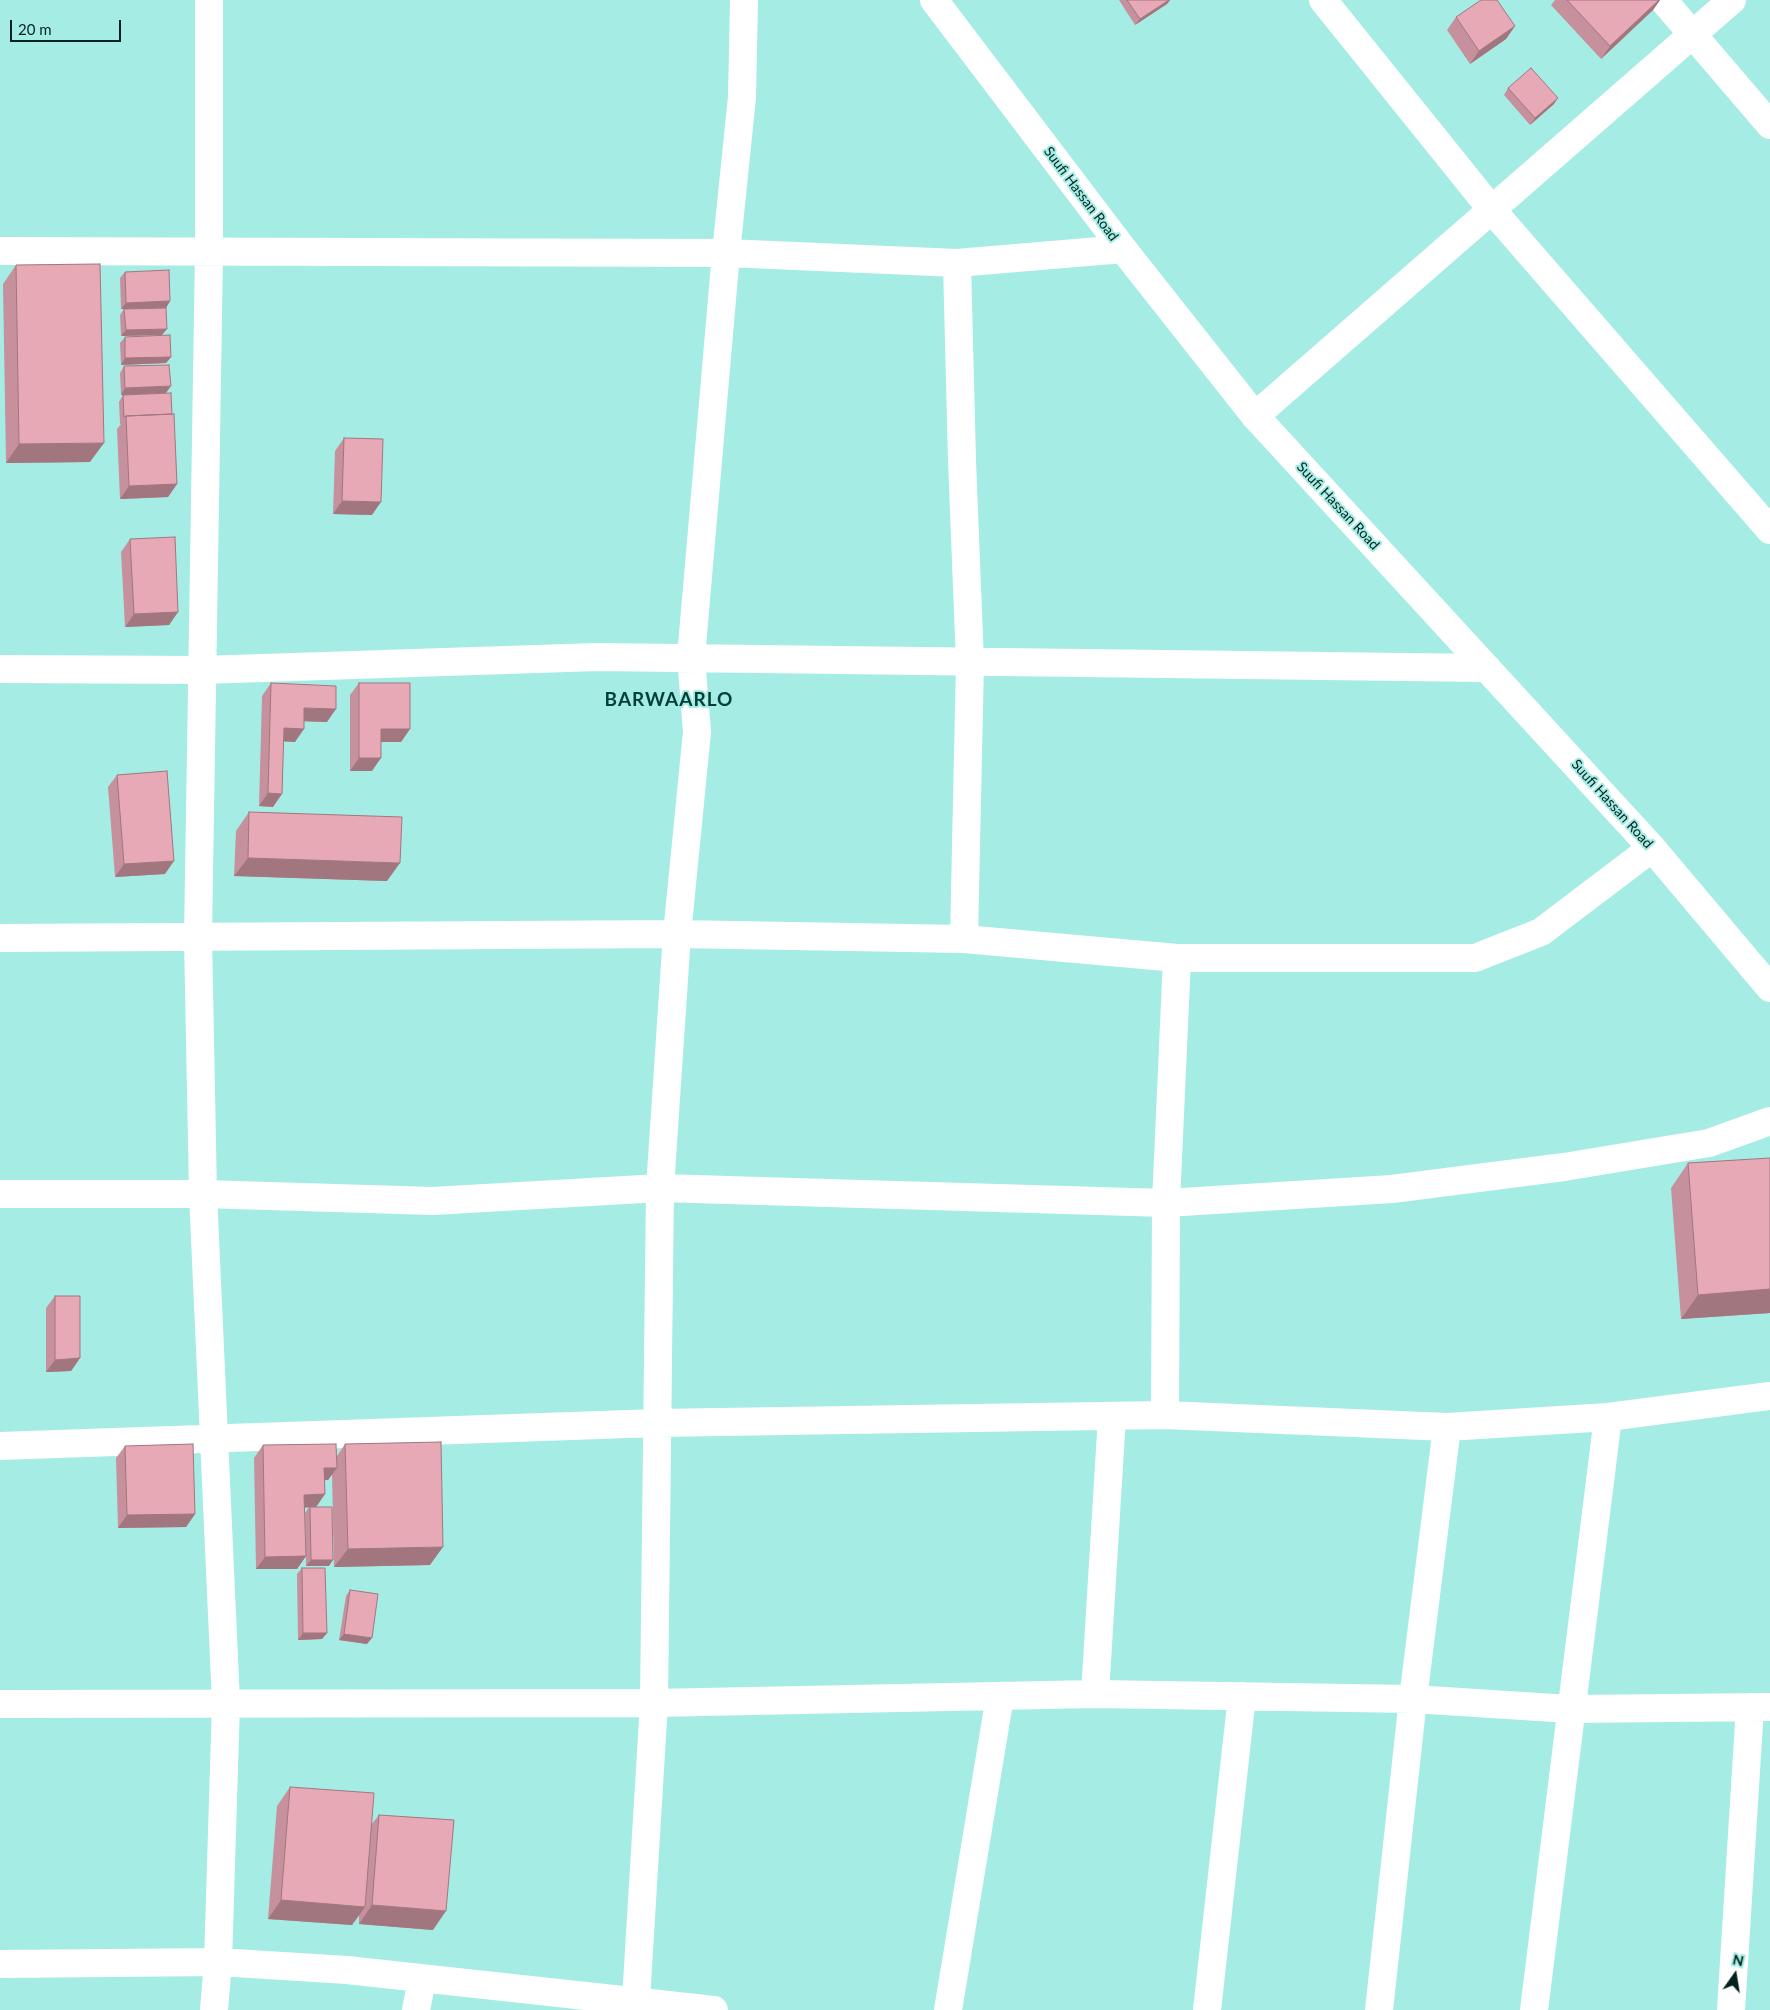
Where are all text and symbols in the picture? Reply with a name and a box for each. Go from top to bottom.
scale bar [12,10,124,42]
text: 20 m [18,20,52,38]
street label: Suufi Hassan Road [1040,144,1122,244]
street label: Suufi Hassan Road [1293,459,1383,553]
district label: BARWAARLO [603,689,735,711]
street label: Suufi Hassan Road [1568,756,1656,852]
north arrow [1710,1950,1760,2000]
text: N [1731,1950,1746,1969]

